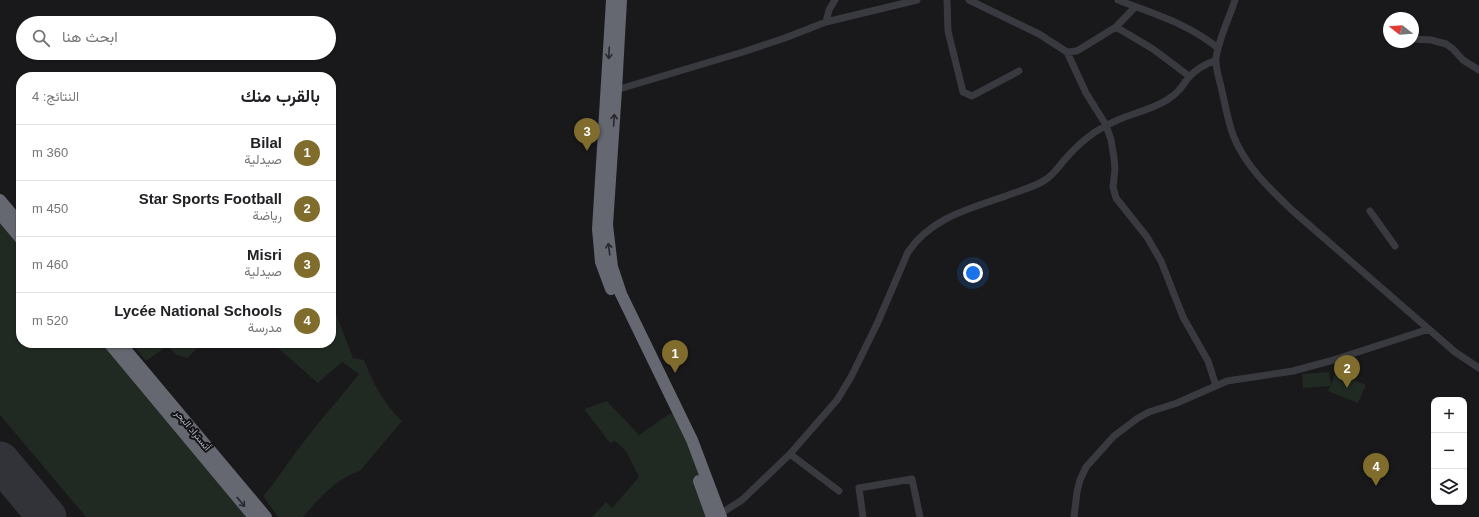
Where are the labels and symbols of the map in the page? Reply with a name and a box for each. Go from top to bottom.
north arrow [1383,12,1419,48]
one-way arrow [606,46,613,59]
one-way arrow [611,114,618,127]
pin: 3 [574,118,600,151]
one-way arrow [605,243,613,256]
your location [963,263,983,283]
pin: 1 [662,340,688,373]
pin: 2 [1334,355,1360,388]
street label: أتستراد البحر [171,407,214,454]
pin: 4 [1363,453,1389,486]
one-way arrow [237,497,246,507]

